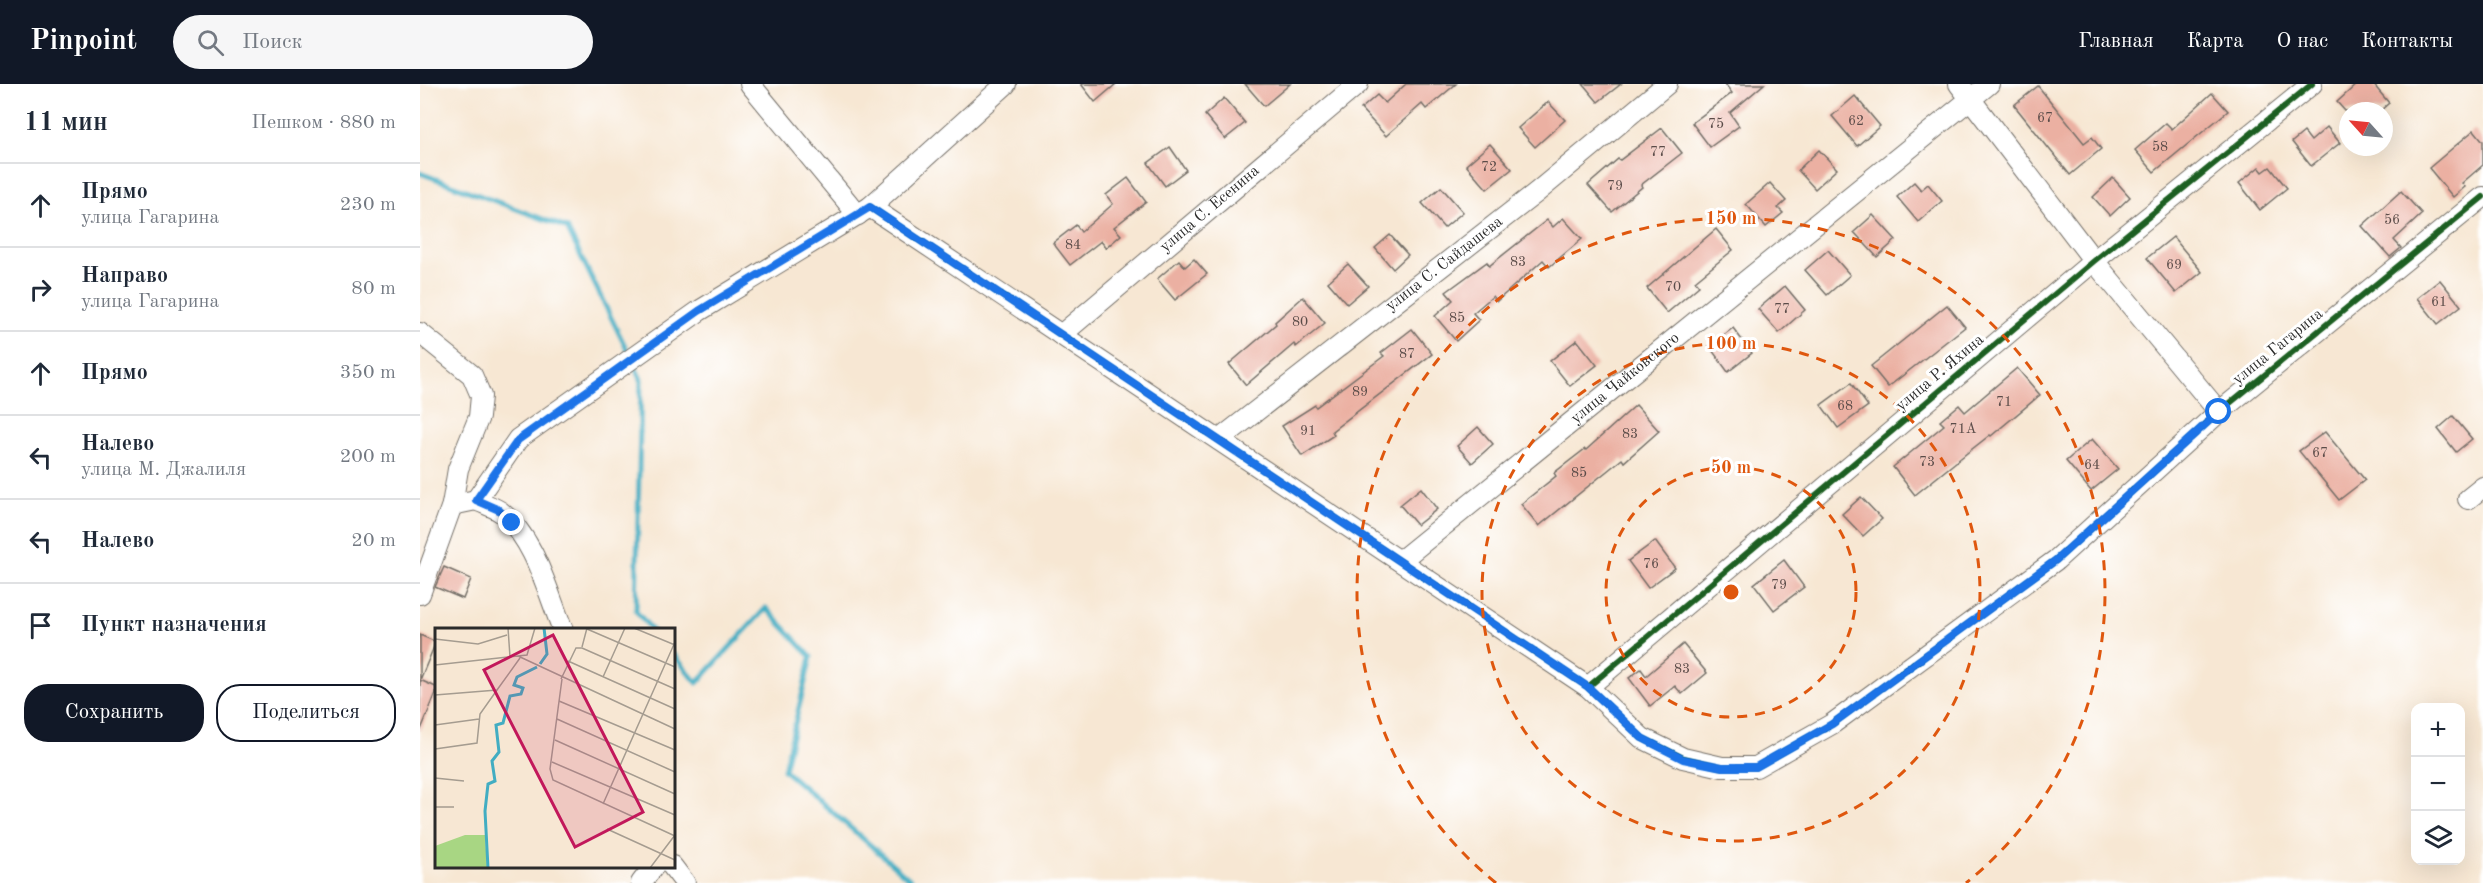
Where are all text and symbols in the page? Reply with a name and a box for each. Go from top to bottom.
search box [173,15,593,69]
icon: search [194,26,227,59]
text: Pinpoint [30,28,137,56]
text: Поиск [242,31,303,53]
text: Главная [2078,31,2154,52]
text: Карта [2187,31,2244,52]
text: О нас [2277,31,2328,52]
text: Контакты [2361,31,2453,52]
north arrow [2339,102,2393,156]
text: 11 мин [24,110,108,136]
house number: 67 [2037,111,2053,125]
text: Пешком · 880 m [251,113,396,133]
house number: 62 [1848,114,1864,128]
house number: 75 [1708,117,1724,131]
house number: 58 [2152,140,2168,154]
house number: 77 [1650,145,1666,159]
house number: 72 [1481,160,1497,174]
street label: улица С. Есенина [1157,163,1263,255]
house number: 79 [1607,179,1623,193]
text: Прямо [81,181,148,203]
icon: ahead [24,189,57,222]
text: 230 m [340,195,396,215]
text: улица Гагарина [81,208,219,228]
text: 150 m [1706,210,1756,228]
house number: 56 [2384,213,2400,227]
street label: улица С. Сайдашева [1383,214,1506,314]
house number: 84 [1065,238,1081,252]
house number: 83 [1510,255,1526,269]
house number: 69 [2166,258,2182,272]
text: Направо [81,265,168,287]
icon: right [24,273,57,306]
text: 80 m [351,279,396,299]
house number: 70 [1665,280,1681,294]
text: улица Гагарина [81,292,219,312]
house number: 61 [2431,295,2447,309]
house number: 77 [1774,302,1790,316]
street label: улица Гагарина [2230,306,2326,388]
house number: 85 [1449,311,1465,325]
house number: 80 [1292,315,1308,329]
street label: улица Чайковского [1568,330,1683,427]
street label: улица Р. Яхина [1893,332,1987,414]
text: 100 m [1706,335,1756,353]
house number: 87 [1399,347,1415,361]
icon: ahead [24,357,57,390]
text: Прямо [81,362,148,384]
text: 350 m [340,363,396,383]
house number: 89 [1352,385,1368,399]
house number: 71 [1996,395,2012,409]
route start [2205,398,2231,424]
house number: 68 [1837,399,1853,413]
house number: 71А [1950,422,1977,436]
house number: 91 [1300,424,1316,438]
house number: 83 [1622,427,1638,441]
text: Налево [81,433,154,455]
icon: left [24,441,57,474]
house number: 67 [2312,446,2328,460]
text: 200 m [340,447,396,467]
house number: 73 [1919,455,1935,469]
house number: 64 [2084,458,2100,472]
text: 50 m [1711,459,1751,477]
text: улица М. Джалиля [81,460,246,480]
house number: 85 [1571,466,1587,480]
route end [498,509,524,535]
icon: left [24,525,57,558]
text: Налево [81,530,154,552]
text: 20 m [351,531,396,551]
house number: 76 [1643,557,1659,571]
house number: 79 [1771,578,1787,592]
centre of rings [1721,582,1741,602]
icon: arrive [24,609,57,642]
text: Пункт назначения [81,614,267,636]
inset map [435,628,675,868]
house number: 83 [1674,662,1690,676]
button: Сохранить [24,684,204,742]
button: Поделиться [216,684,396,742]
map controls [2411,703,2465,865]
button: + [2411,703,2465,757]
button: − [2411,757,2465,811]
button: layers [2411,811,2465,865]

